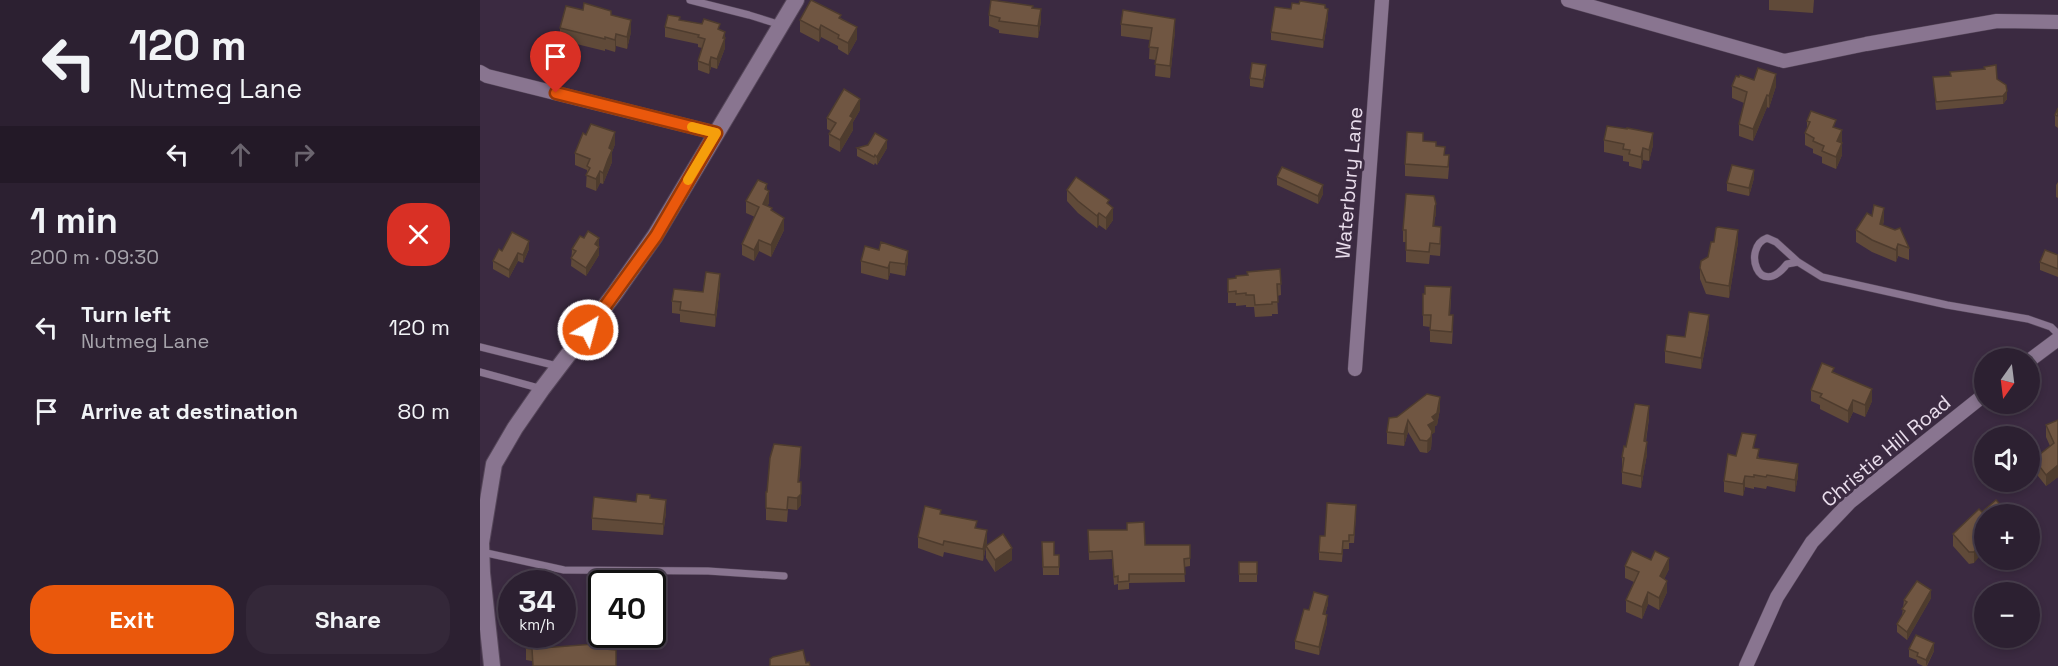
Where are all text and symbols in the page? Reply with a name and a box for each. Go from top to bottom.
text: 120 m [129,19,247,72]
icon: left [30,24,108,102]
pin [530,31,581,93]
icon: arrive [539,40,572,73]
text: Nutmeg Lane [129,71,302,106]
street label: Waterbury Lane [1329,106,1369,260]
icon: left [161,138,194,171]
icon: ahead [224,138,257,171]
icon: right [287,138,320,171]
text: 1 min [30,198,118,244]
button: close [387,203,450,266]
text: 200 m · 09:30 [30,244,159,270]
position arrow [556,298,620,362]
text: Turn left [81,300,171,328]
icon: left [30,311,63,344]
text: 120 m [389,313,450,341]
text: Nutmeg Lane [81,328,209,354]
north arrow [1974,348,2040,414]
map controls [1974,348,2040,648]
street label: Christie Hill Road [1816,389,1956,513]
icon: arrive [30,395,63,428]
text: Arrive at destination [81,397,298,425]
text: 80 m [398,397,450,425]
button: sound [1974,426,2040,492]
button: + [1974,504,2040,570]
speed limit sign: 40 [588,570,666,648]
text: 34 [518,582,556,621]
button: − [1974,582,2040,648]
button: Exit [30,585,234,654]
button: Share [246,585,450,654]
text: km/h [519,615,555,634]

